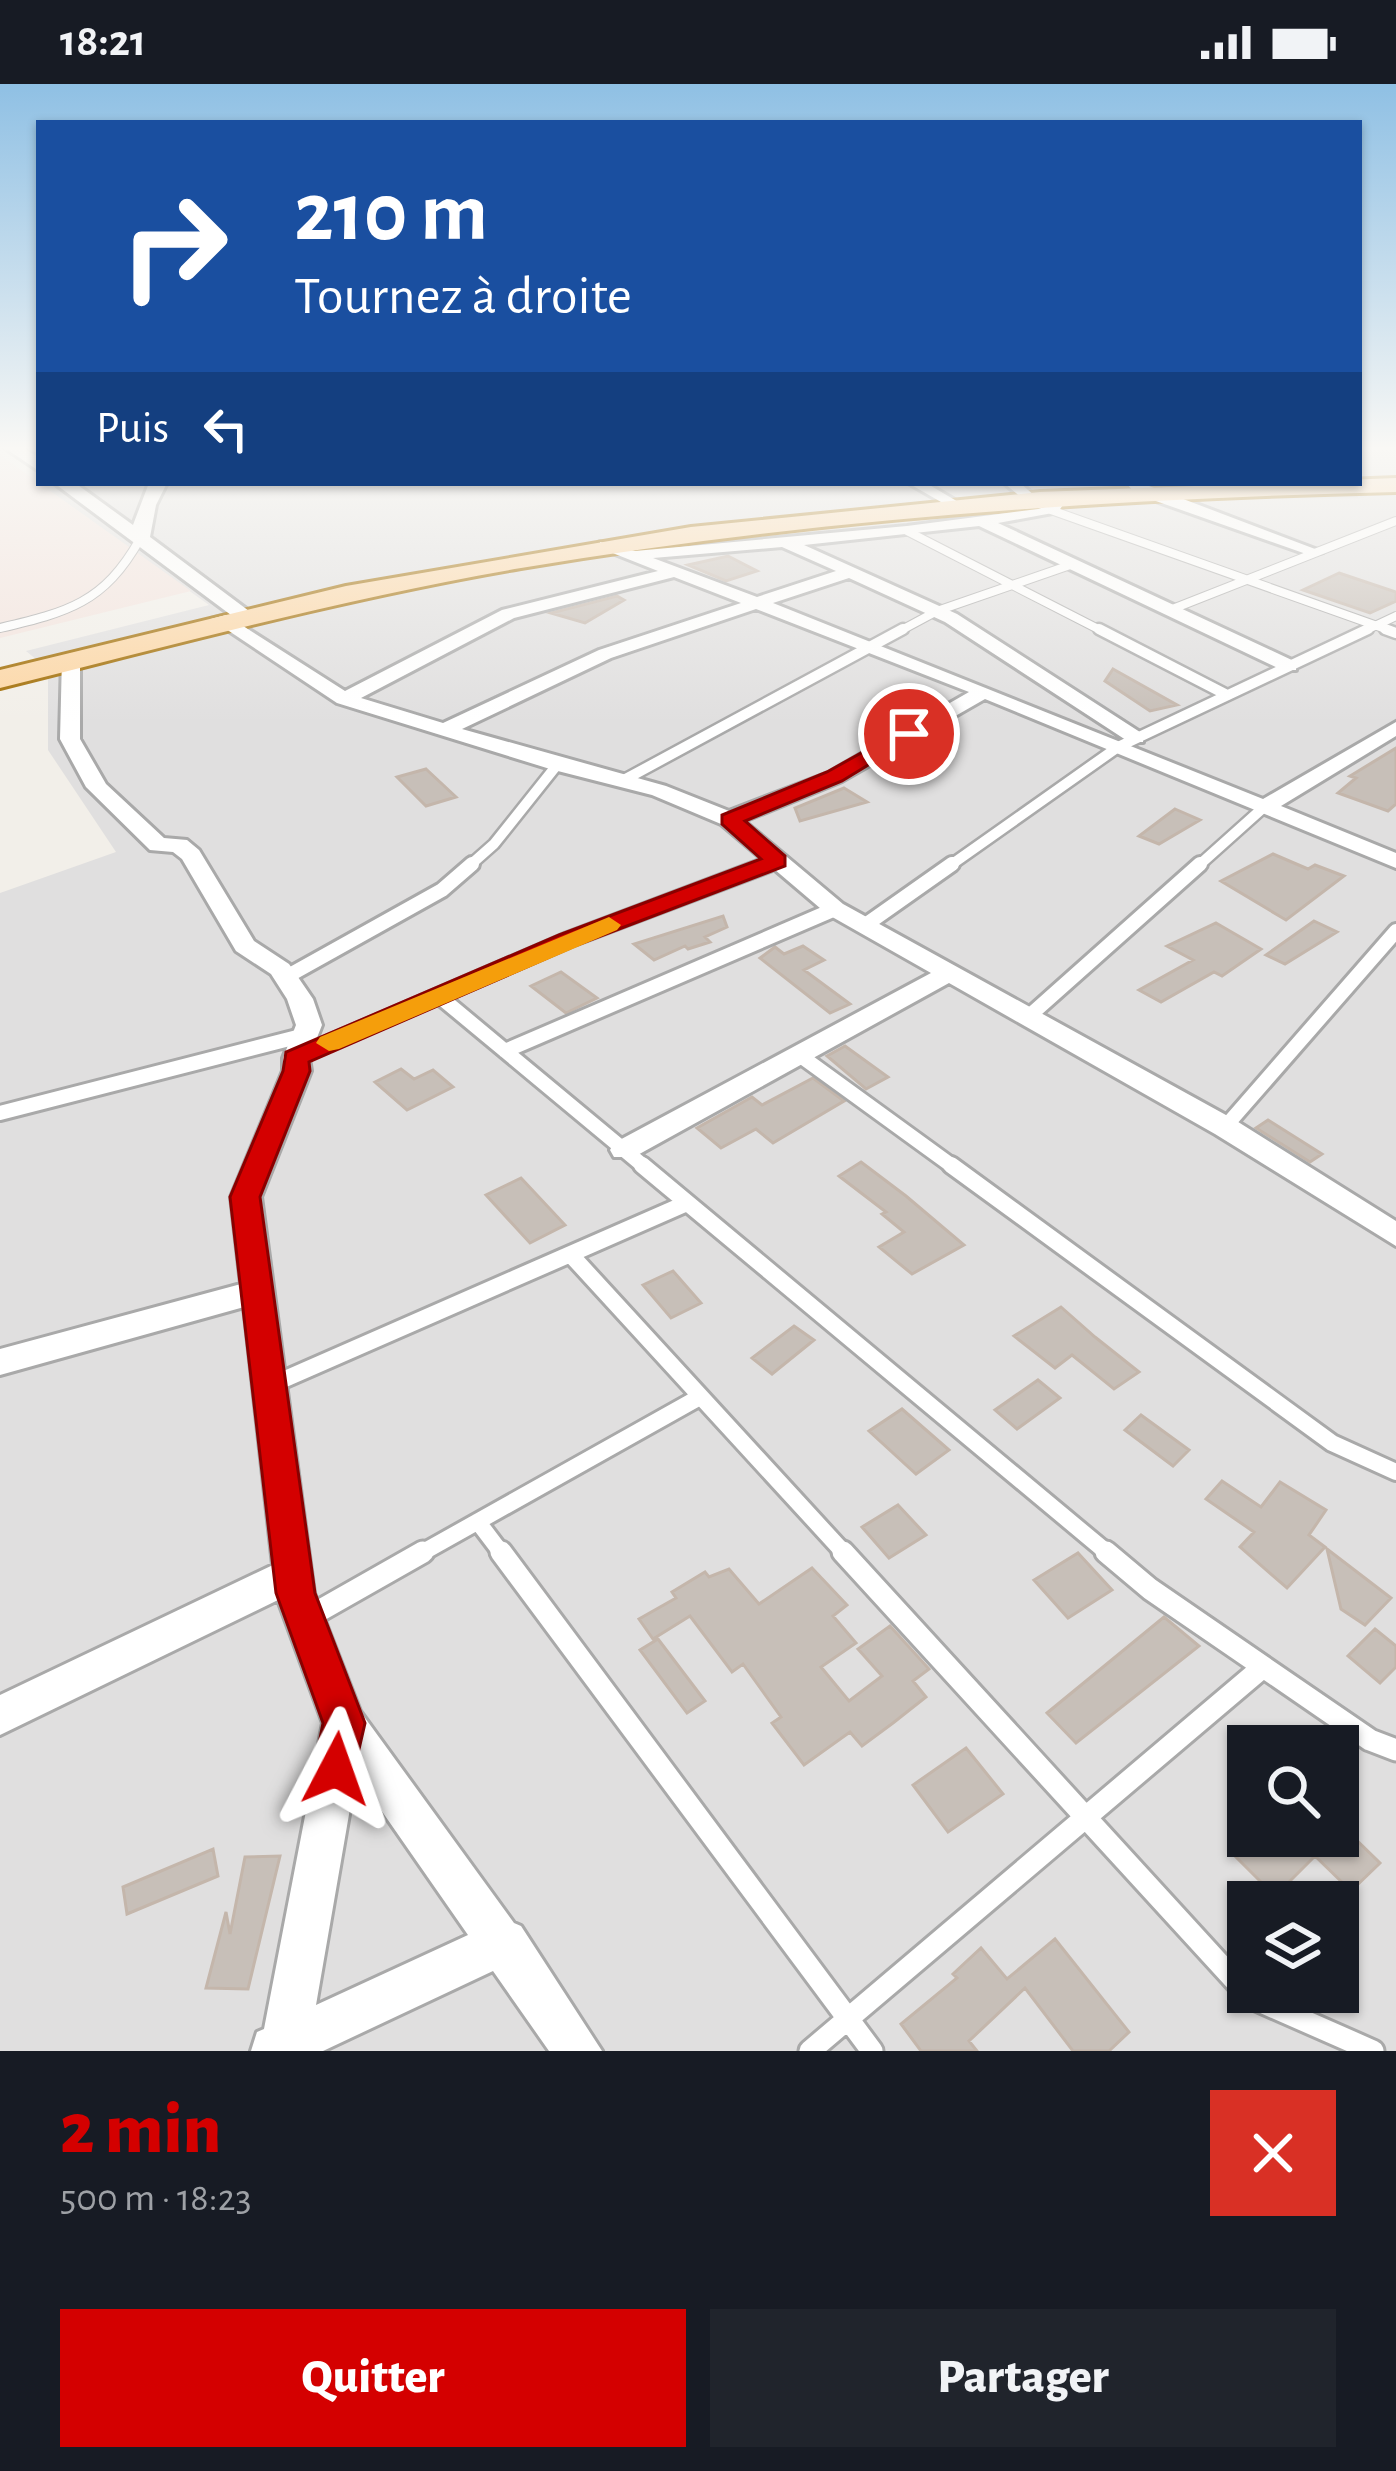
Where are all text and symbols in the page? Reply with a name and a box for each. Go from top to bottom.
text: 18:21 [60,19,146,64]
icon: right [96,168,252,324]
text: 210 m [294,172,488,256]
text: Tournez à droite [294,270,632,324]
icon: left [193,396,259,462]
text: Puis [96,406,169,451]
pin [858,683,960,785]
icon: arrive [876,701,942,767]
position arrow [273,1706,399,1832]
map controls [1227,1725,1359,2013]
button: search [1227,1725,1359,1857]
button: layers [1227,1881,1359,2013]
button: close [1210,2090,1336,2216]
text: 2 min [60,2094,221,2166]
text: 500 m · 18:23 [60,2179,252,2218]
button: Quitter [60,2309,686,2447]
button: Partager [710,2309,1336,2447]

